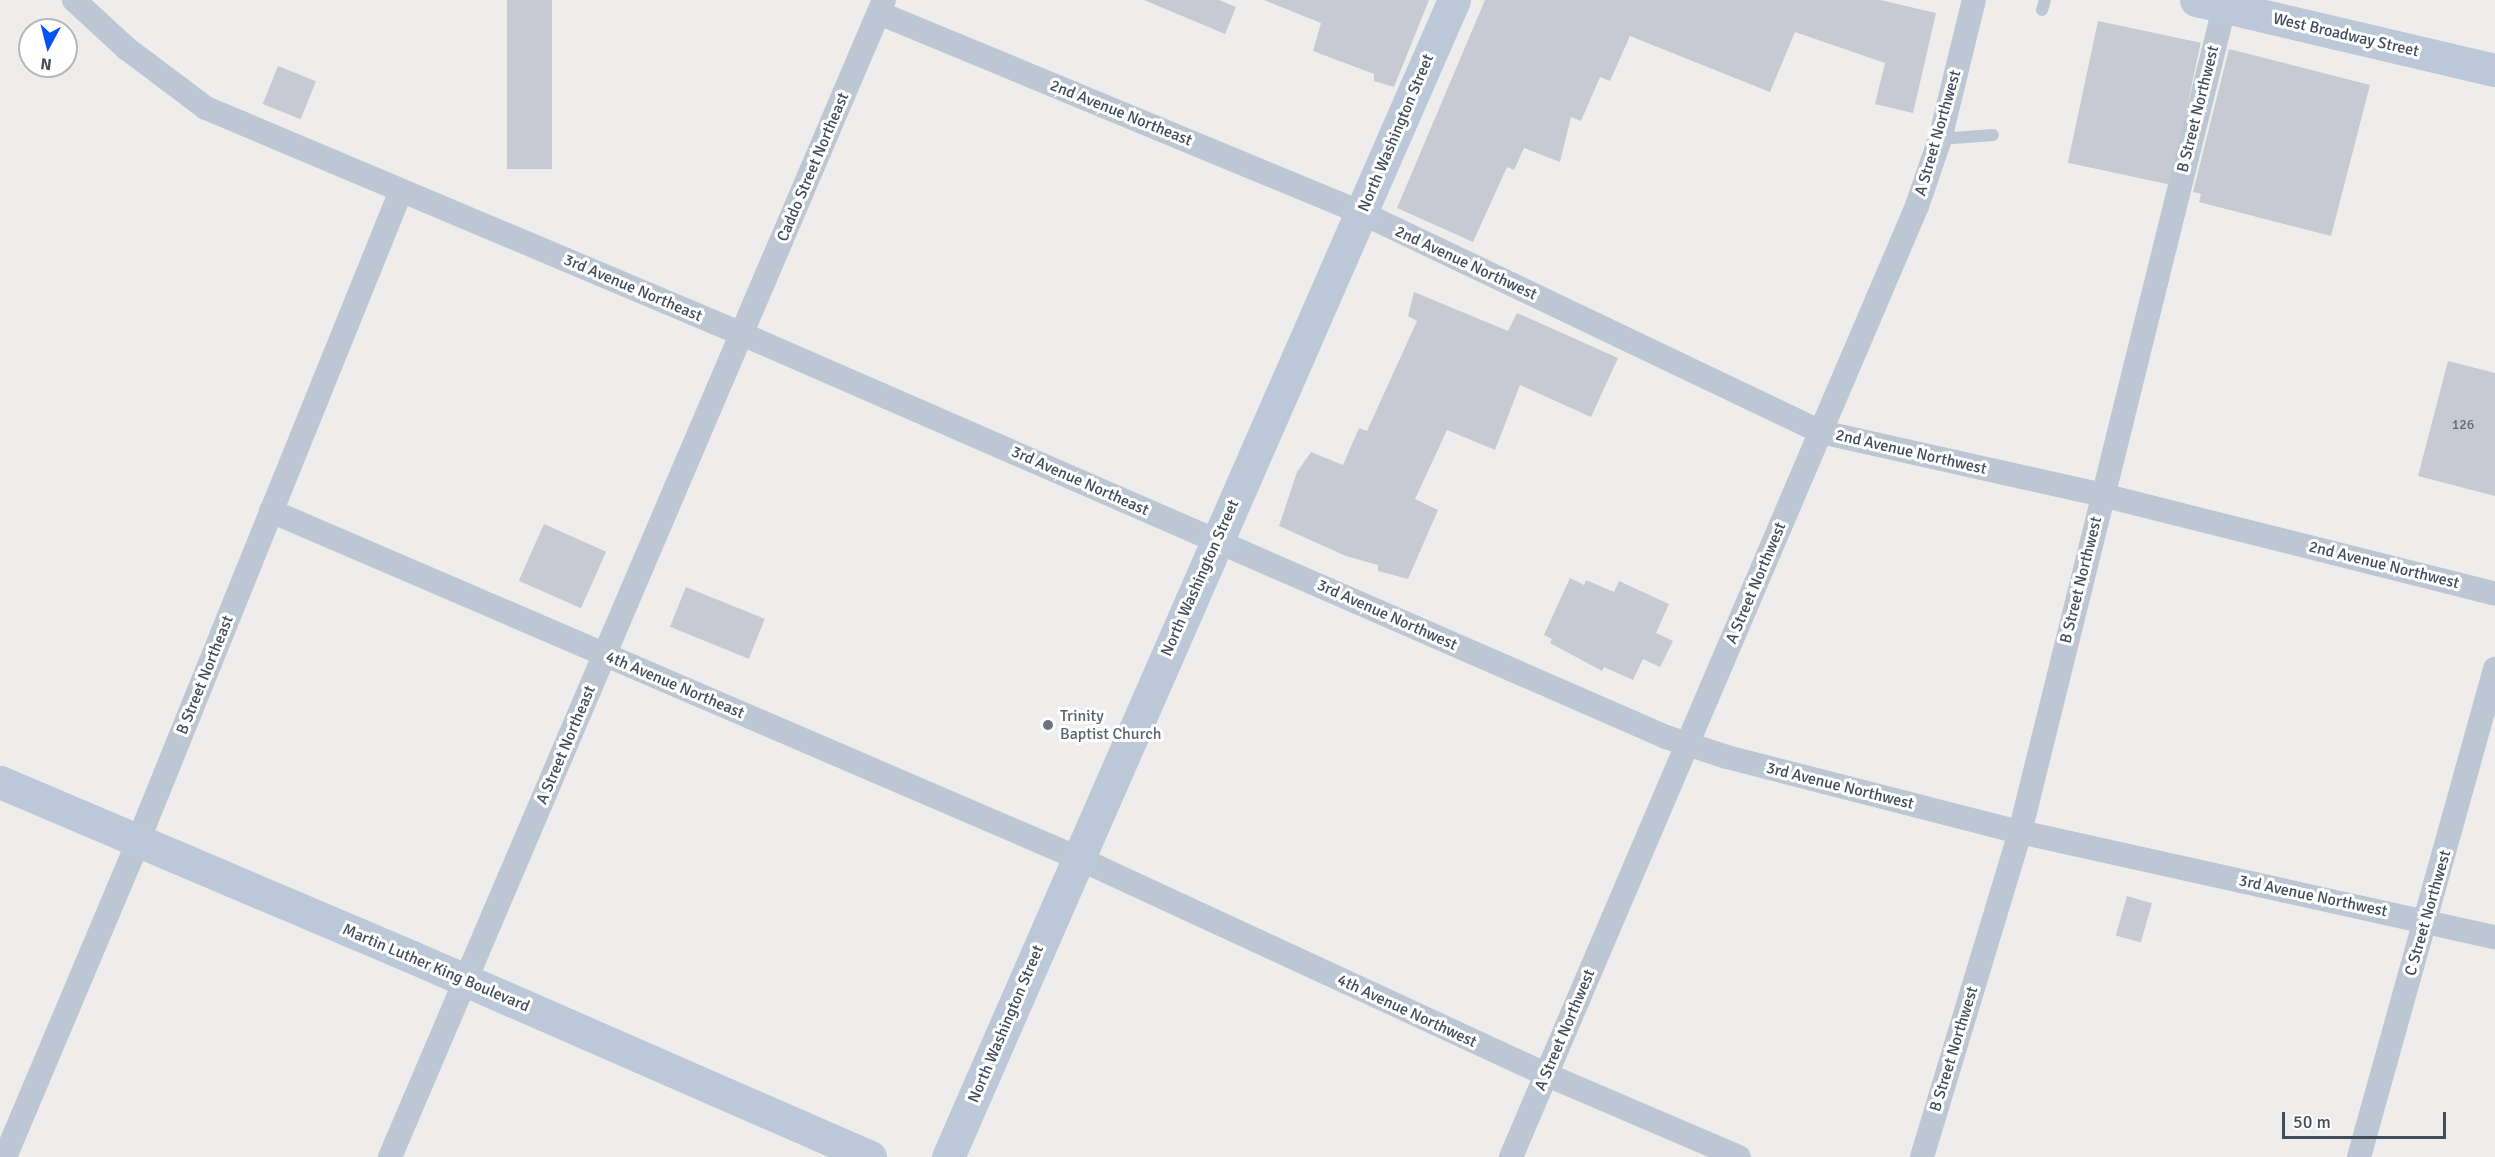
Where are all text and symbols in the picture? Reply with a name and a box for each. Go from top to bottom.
street label: West Broadway Street [2271,9,2421,61]
north arrow [18,18,78,78]
street label: B Street Northwest [2173,44,2223,174]
street label: North Washington Street [1354,51,1438,215]
text: N [39,53,53,74]
street label: A Street Northwest [1911,68,1965,198]
street label: 2nd Avenue Northeast [1047,76,1195,150]
street label: Caddo Street Northeast [773,90,853,244]
street label: 2nd Avenue Northwest [1392,222,1540,304]
street label: 3rd Avenue Northeast [561,250,705,326]
house number: 126 [2452,417,2474,433]
street label: 2nd Avenue Northwest [1834,425,1988,479]
street label: 3rd Avenue Northeast [1008,442,1152,520]
street label: North Washington Street [1157,497,1243,659]
street label: B Street Northwest [2056,515,2106,645]
street label: A Street Northwest [1722,519,1790,647]
street label: 2nd Avenue Northwest [2307,537,2461,593]
street label: 3rd Avenue Northwest [1314,575,1460,655]
street label: B Street Northeast [172,613,238,737]
street label: 4th Avenue Northeast [603,647,747,723]
street label: A Street Northeast [532,683,600,807]
place label: Trinity Baptist Church [1060,706,1161,744]
marker: Trinity Baptist Church [1041,718,1055,732]
street label: 3rd Avenue Northwest [1764,758,1916,814]
street label: C Street Northwest [2401,848,2455,978]
street label: 3rd Avenue Northwest [2237,871,2389,921]
street label: Martin Luther King Boulevard [340,920,532,1016]
street label: North Washington Street [964,942,1048,1106]
street label: A Street Northwest [1531,966,1599,1094]
street label: 4th Avenue Northwest [1334,970,1480,1052]
street label: B Street Northwest [1926,984,1982,1114]
scale bar [2285,1100,2448,1138]
text: 50 m [2293,1111,2331,1133]

